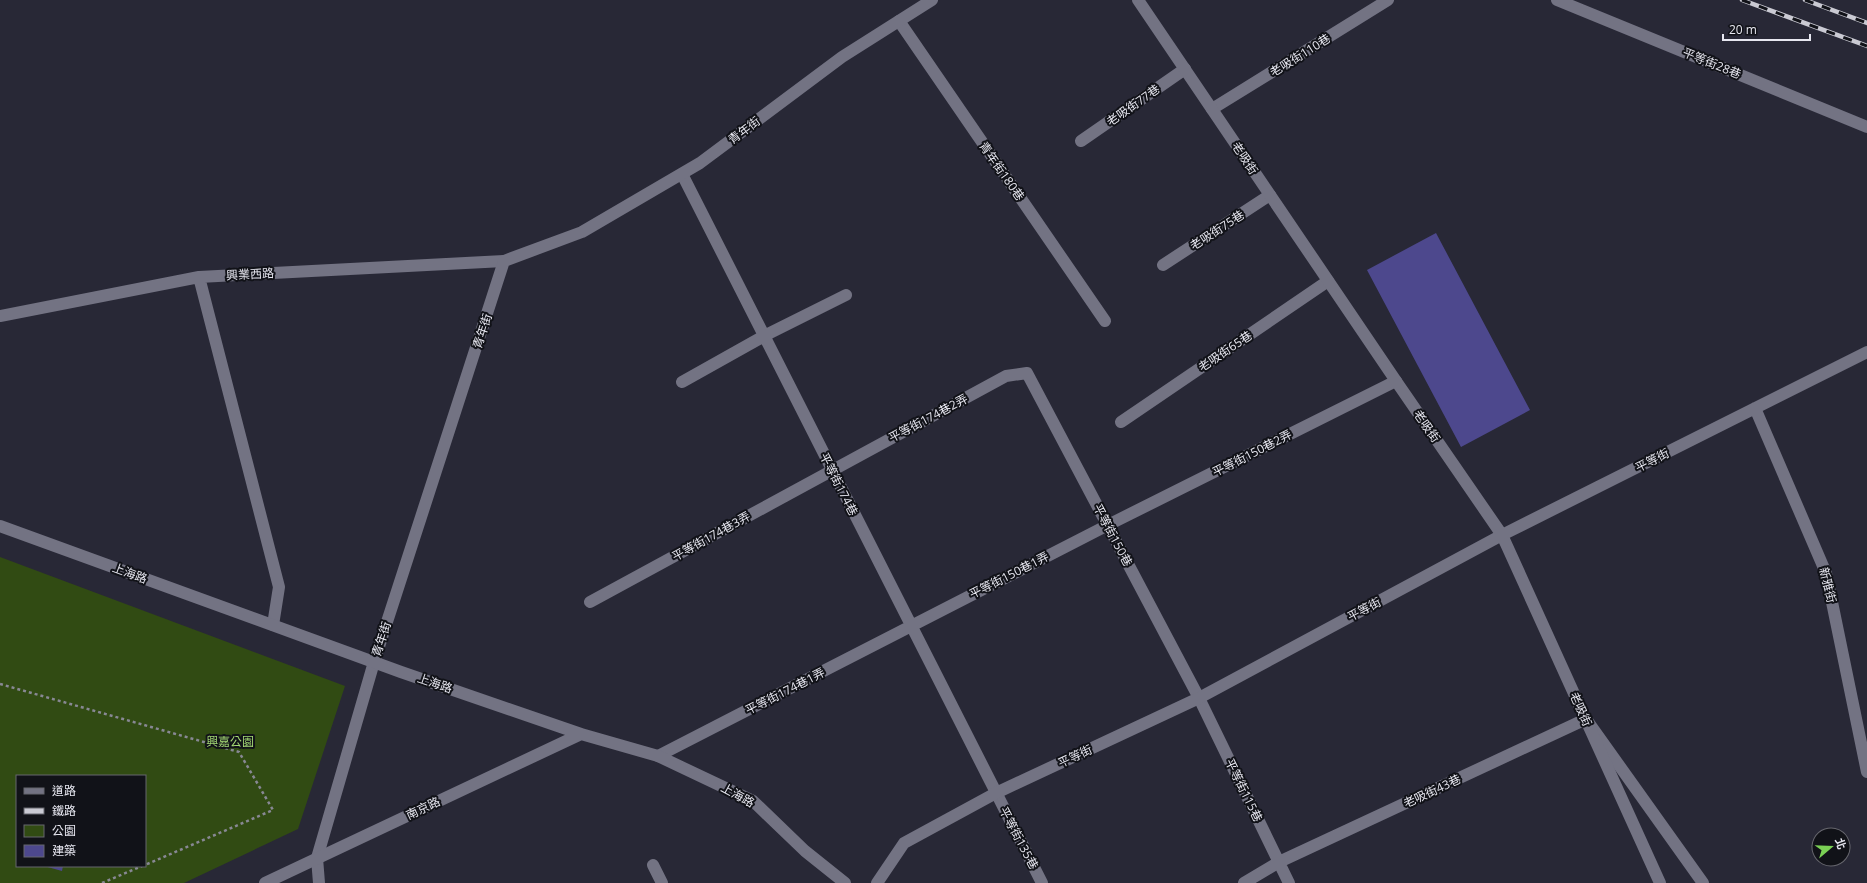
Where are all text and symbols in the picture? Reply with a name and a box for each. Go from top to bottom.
scale bar [1723,16,1810,42]
text: 20 m [1729,21,1757,38]
street label: 老吸街110巷 [1266,30,1334,80]
street label: 平等街28巷 [1680,44,1744,82]
street label: 老吸街77巷 [1103,80,1163,130]
street label: 青年街 [725,112,763,148]
street label: 青年街180巷 [975,138,1029,204]
street label: 老吸街 [1228,138,1262,178]
street label: 老吸街75巷 [1186,206,1248,254]
street label: 興業西路 [226,264,274,284]
street label: 青年街 [468,311,496,351]
street label: 老吸街65巷 [1195,327,1255,375]
street label: 平等街174巷2弄 [885,390,971,446]
street label: 老吸街 [1410,406,1444,446]
street label: 平等街150巷2弄 [1209,426,1295,480]
street label: 平等街 [1632,444,1672,476]
street label: 平等街174巷 [816,450,862,518]
street label: 平等街150巷 [1089,501,1137,569]
street label: 平等街174巷3弄 [669,507,753,565]
street label: 平等街150巷1弄 [966,548,1052,602]
street label: 上海路 [110,559,150,587]
street label: 新雅街 [1815,565,1841,605]
street label: 平等街 [1344,593,1384,625]
street label: 青年街 [367,619,395,659]
street label: 平等街174巷1弄 [742,664,828,718]
street label: 上海路 [415,669,455,697]
street label: 老吸街 [1566,689,1596,729]
park label: 興嘉公園 [206,733,254,750]
street label: 平等街 [1055,741,1095,771]
street label: 平等街115巷 [1221,755,1267,825]
street label: 老吸街43巷 [1400,770,1464,812]
legend [16,775,146,867]
street label: 上海路 [718,779,758,811]
text: 道路 [52,782,76,799]
street label: 南京路 [403,793,443,823]
text: 鐵路 [52,802,76,819]
street label: 平等街135巷 [995,804,1043,872]
text: 公園 [52,822,76,839]
north arrow [1811,827,1851,867]
text: 北 [1832,836,1850,851]
text: 建築 [52,842,76,859]

